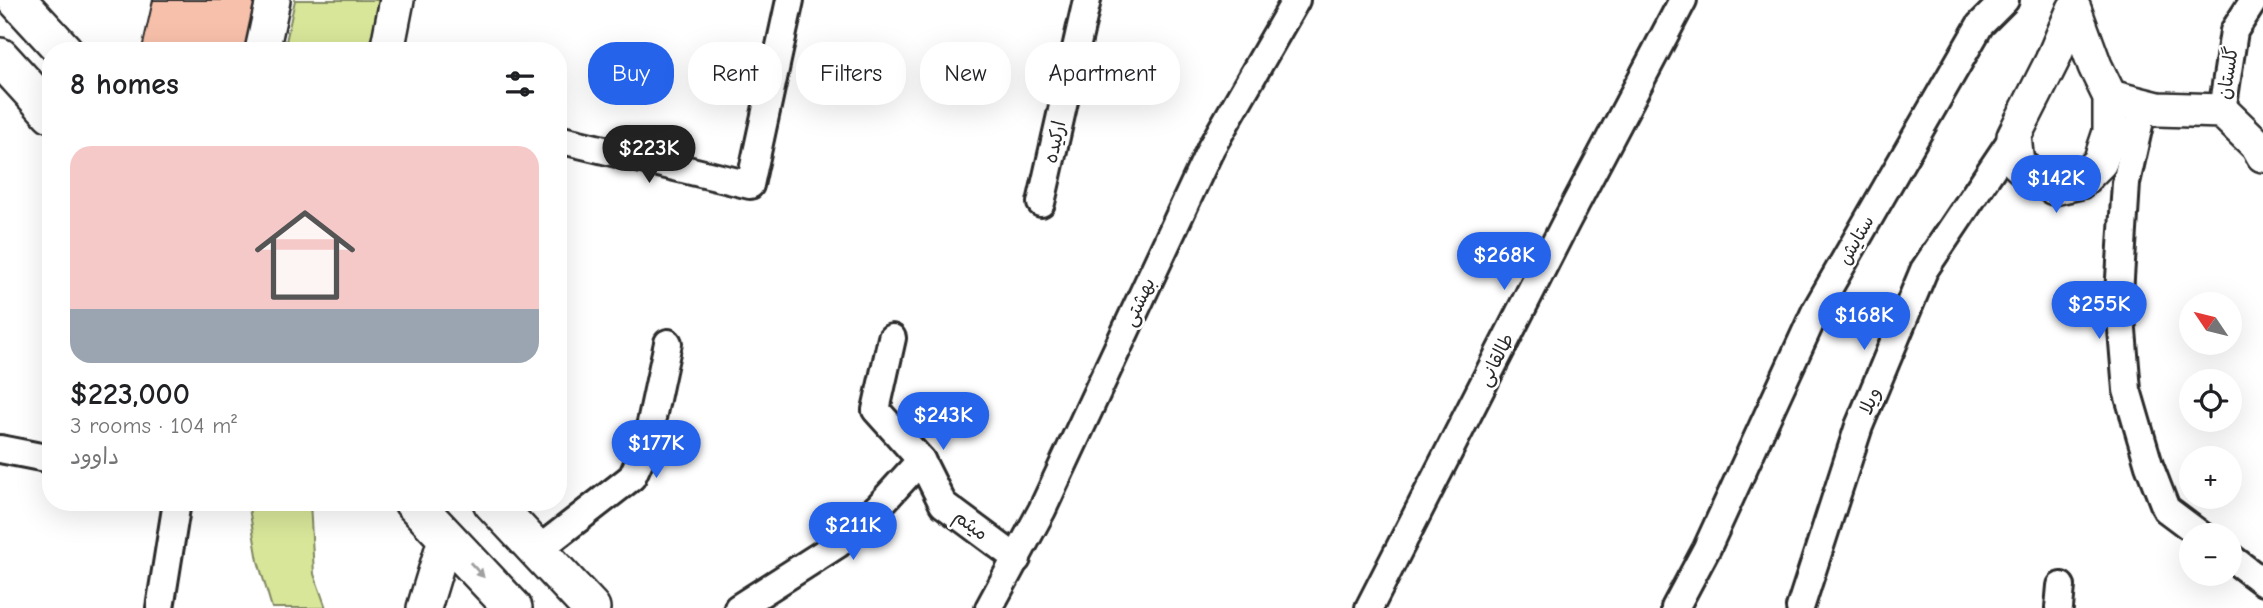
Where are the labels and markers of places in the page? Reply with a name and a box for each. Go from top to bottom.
pin: $223K [600,125,698,185]
pin: $142K [2007,156,2105,215]
pin: $268K [1455,232,1553,292]
pin: $255K [2050,282,2148,341]
pin: $168K [1815,292,1913,352]
pin: $243K [894,392,992,452]
pin: $177K [607,420,705,480]
pin: $211K [804,503,902,562]

